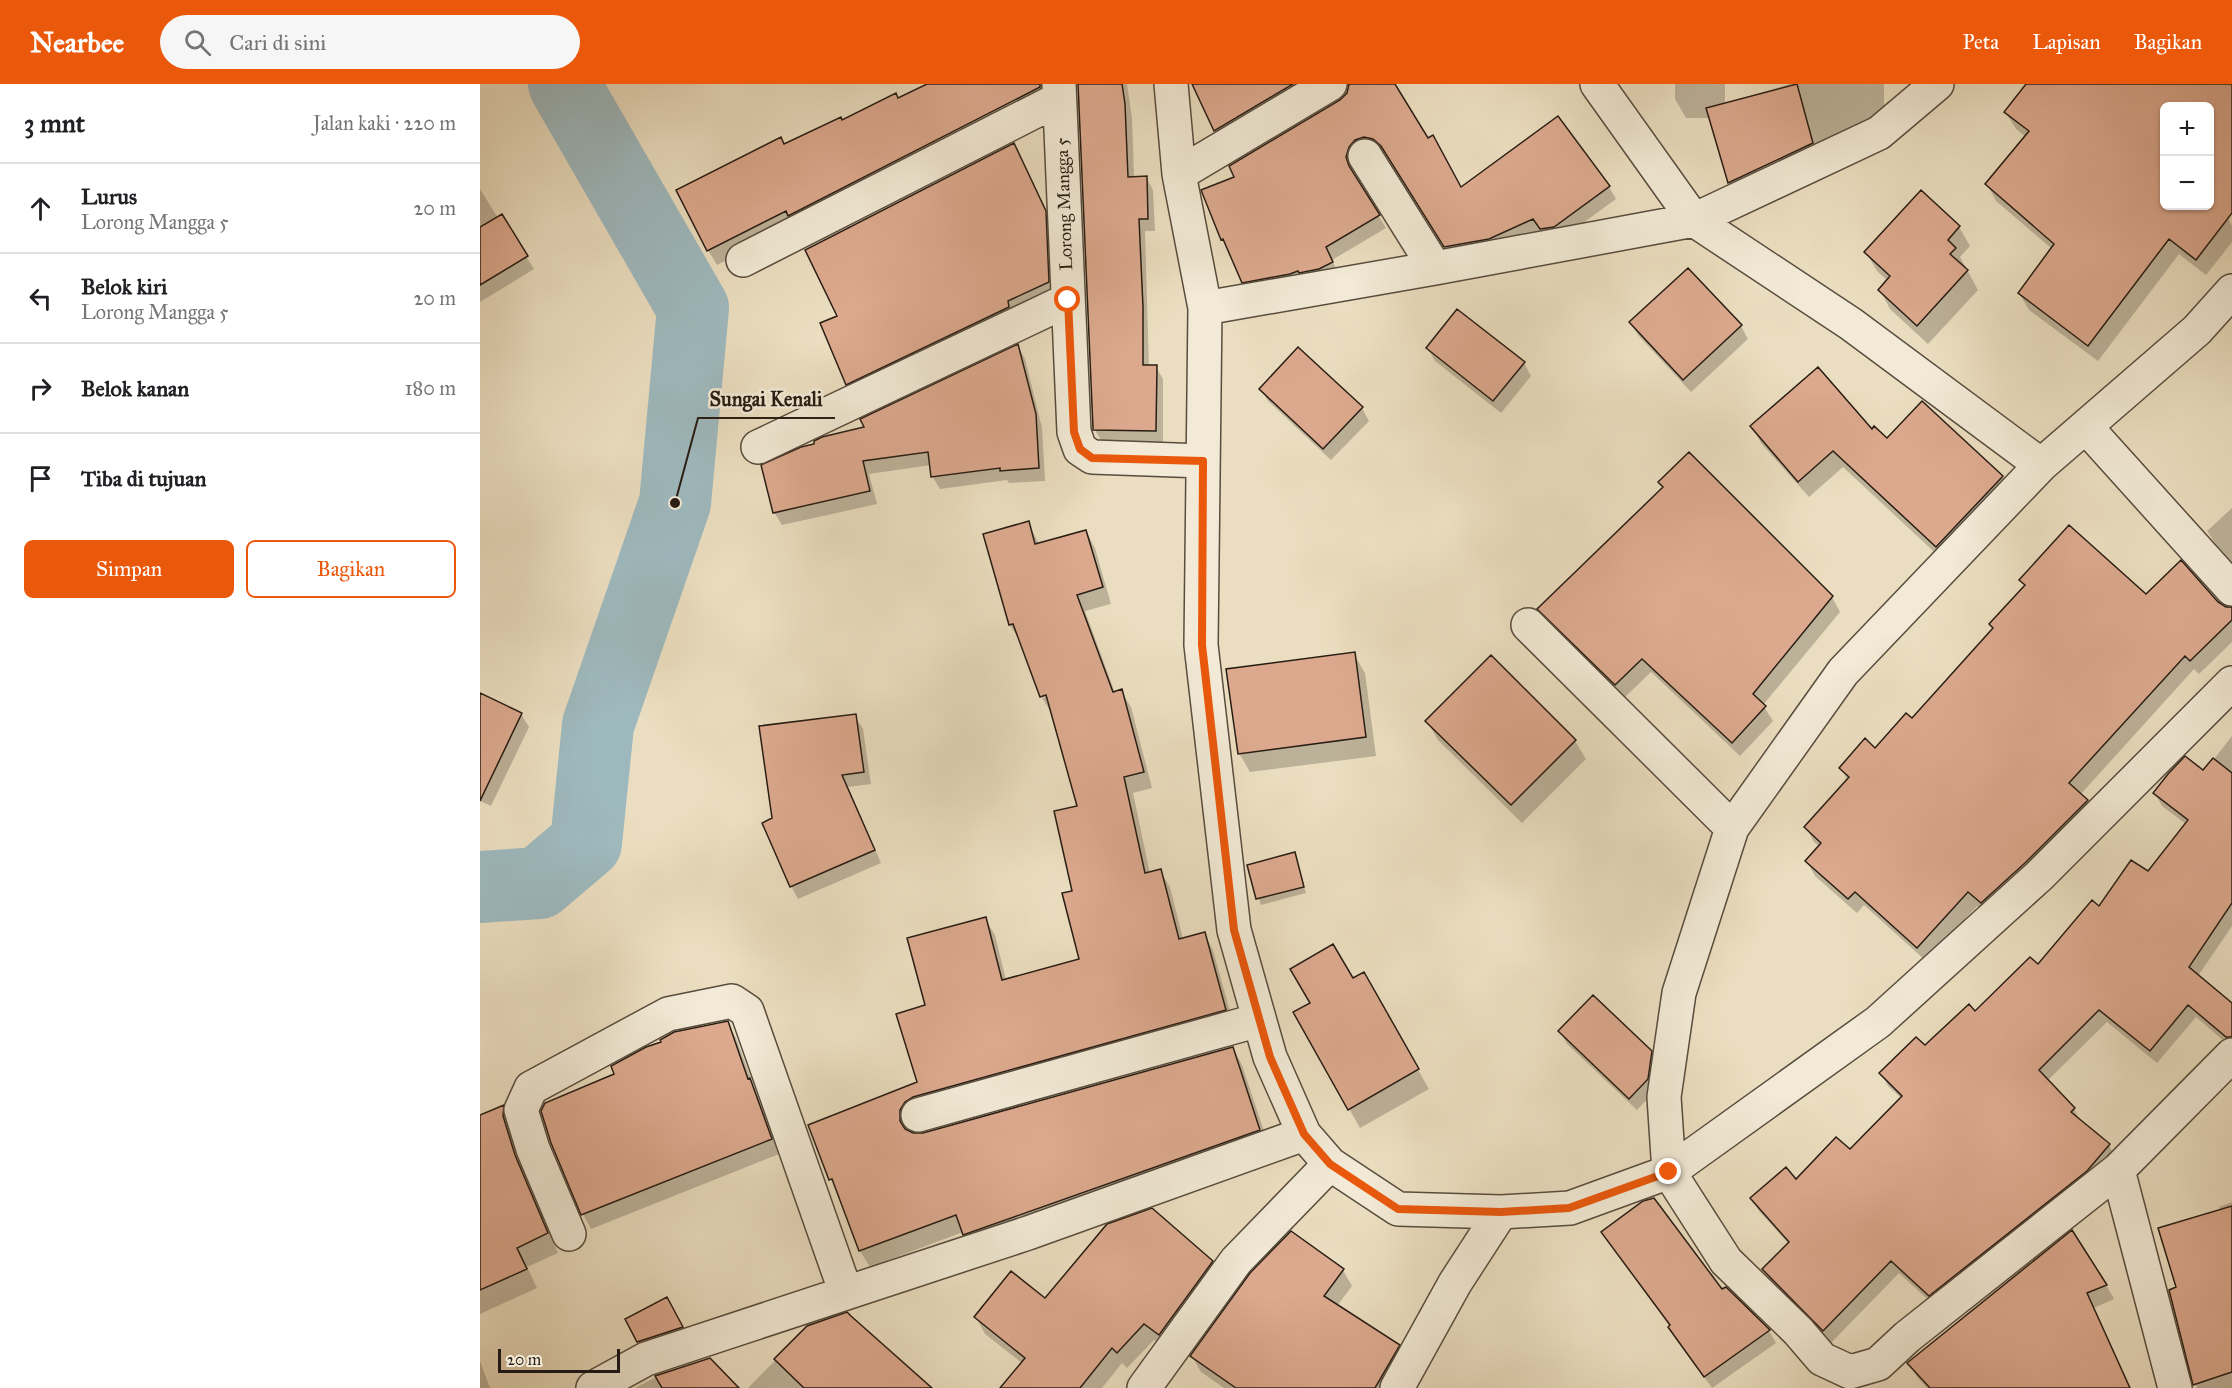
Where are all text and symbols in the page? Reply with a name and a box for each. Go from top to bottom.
search box [160,15,580,69]
text: Nearbee [30,25,124,60]
icon: search [181,26,214,59]
text: Cari di sini [229,29,326,56]
text: Peta [1963,29,1999,55]
text: Lapisan [2032,29,2101,55]
text: Bagikan [2134,29,2202,55]
map controls [2160,102,2214,210]
button: + [2160,102,2214,156]
text: 3 mnt [24,107,85,139]
text: Jalan kaki · 220 m [313,111,456,135]
street label: Lorong Mangga 5 [1051,137,1078,271]
button: − [2160,156,2214,210]
text: Lurus [81,183,137,210]
icon: ahead [24,192,57,225]
text: 20 m [413,196,456,220]
text: Lorong Mangga 5 [81,210,229,234]
text: Belok kiri [81,273,167,300]
icon: left [24,282,57,315]
text: 20 m [413,286,456,310]
route start [1054,286,1080,312]
text: Lorong Mangga 5 [81,300,229,324]
icon: right [24,372,57,405]
text: Belok kanan [81,375,189,402]
text: 180 m [405,376,456,400]
callout: Sungai Kenali [698,380,835,418]
text: Sungai Kenali [709,387,823,412]
icon: arrive [24,462,57,495]
text: Tiba di tujuan [81,465,206,492]
button: Simpan [24,540,234,598]
button: Bagikan [246,540,456,598]
route end [1655,1158,1681,1184]
scale bar [498,1346,620,1374]
text: 20 m [507,1350,541,1369]

